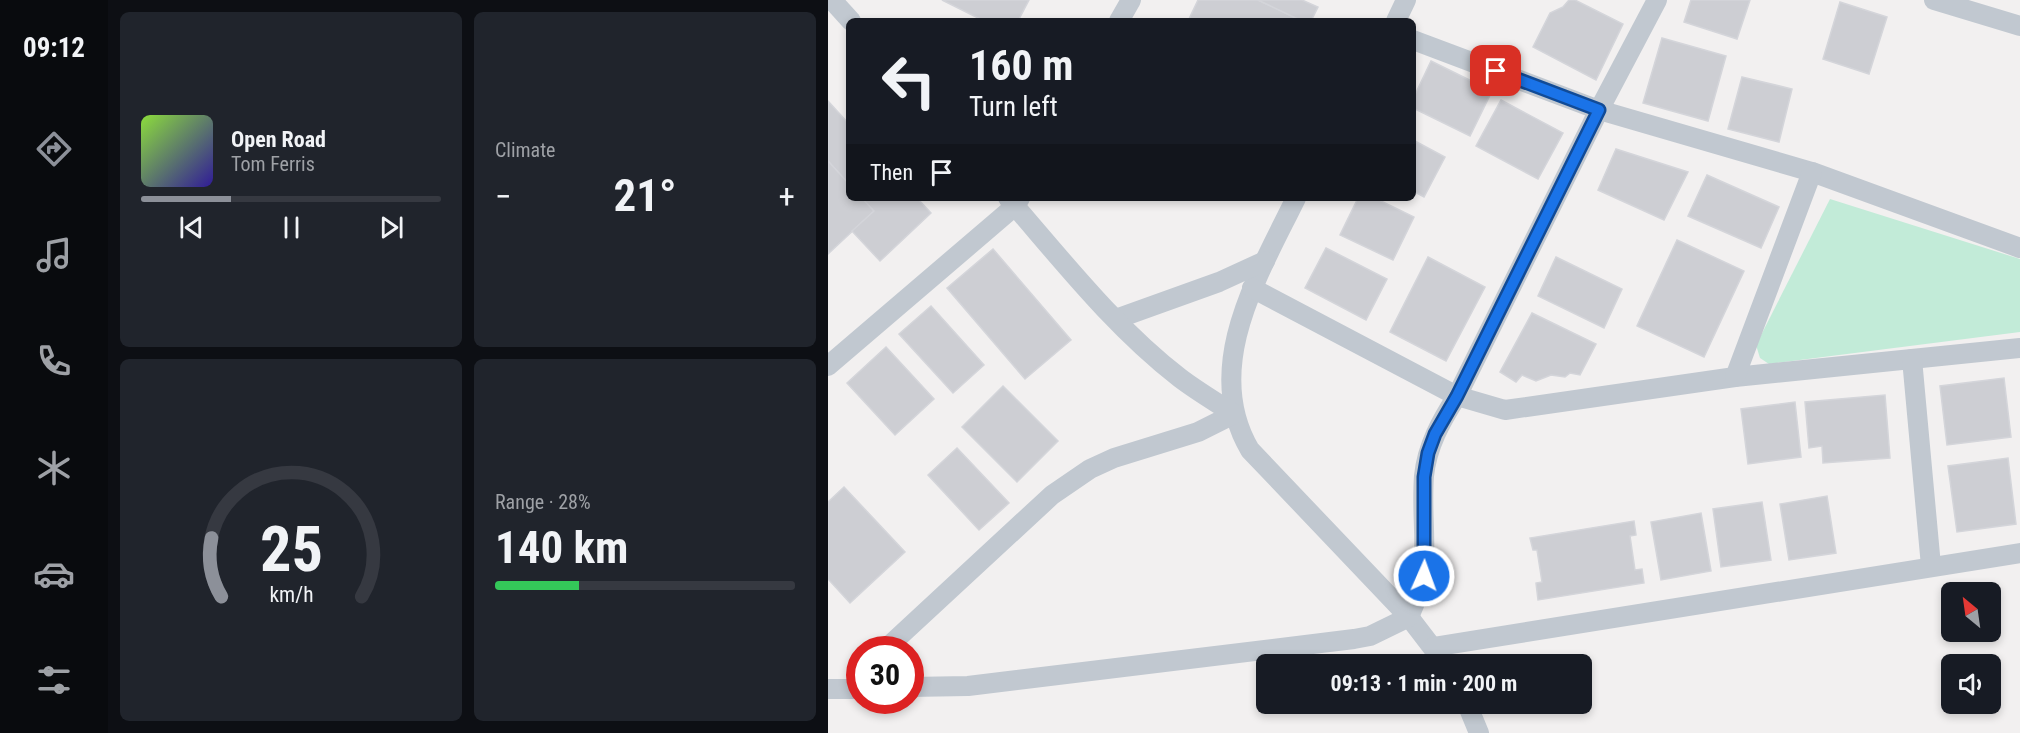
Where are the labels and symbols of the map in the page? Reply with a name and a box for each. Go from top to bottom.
pin [1470,45,1521,96]
position arrow [1392,544,1456,608]
north arrow [1941,582,2001,642]
speed limit sign: 30 [846,636,924,714]

